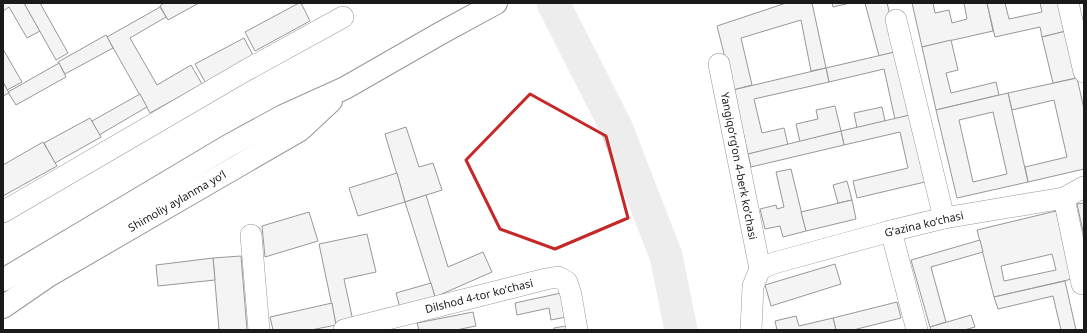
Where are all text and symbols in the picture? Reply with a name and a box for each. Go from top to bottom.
street label: Yangiqoʻrgʻon 4-berk koʻchasi [718,91,761,241]
street label: Shimoliy aylanma yoʻl [125,166,228,235]
street label: Gʻazina koʻchasi [883,207,965,240]
street label: Dilshod 4-tor koʻchasi [423,275,534,316]

